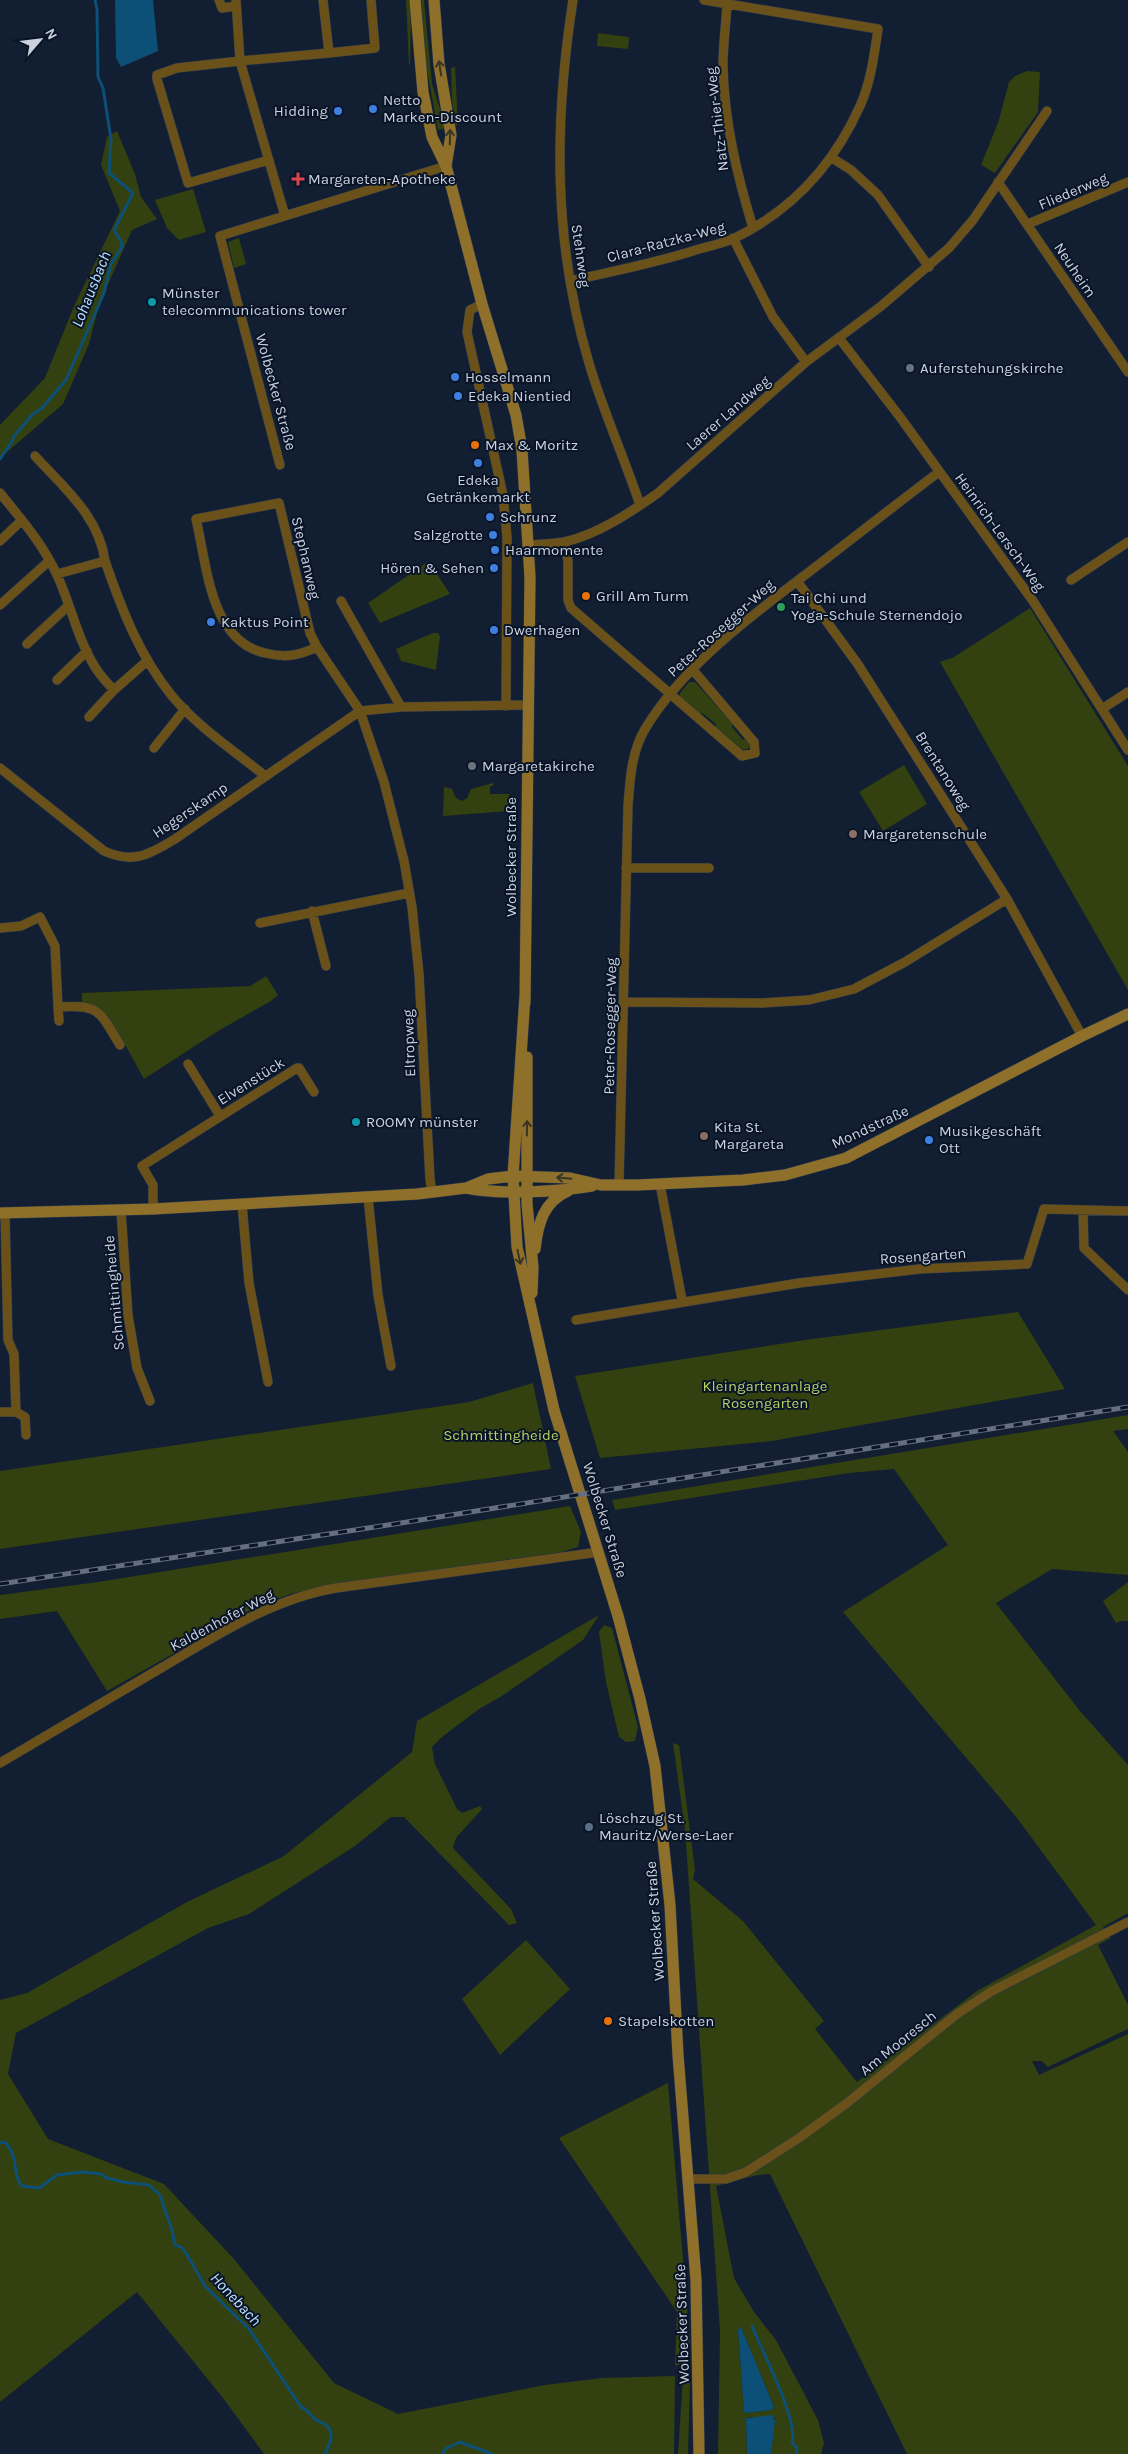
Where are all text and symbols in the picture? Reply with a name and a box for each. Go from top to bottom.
north arrow [15,15,65,65]
text: N [41,26,61,43]
one-way arrow [434,61,444,77]
street label: Natz-Thier-Weg [702,65,732,172]
place label: Netto Marken-Discount [383,91,502,126]
place label: Hidding [274,102,329,120]
marker: Netto Marken-Discount [367,103,379,115]
marker: Hidding [332,105,344,117]
one-way arrow [445,129,454,145]
street label: Fliederweg [1036,168,1111,214]
place label: Margareten-Apotheke [308,170,456,188]
marker: Margareten-Apotheke [292,173,304,185]
street label: Clara-Ratzka-Weg [605,217,728,266]
street label: Stehrweg [568,223,594,289]
street label: Neuheim [1050,239,1100,301]
water label: Lohausbach [67,248,115,330]
place label: Münster telecommunications tower [162,284,347,319]
marker: Münster telecommunications tower [146,296,158,308]
street label: Wolbecker Straße [252,332,300,452]
place label: Auferstehungskirche [920,359,1064,377]
marker: Auferstehungskirche [904,362,916,374]
place label: Hosselmann [465,368,551,386]
marker: Hosselmann [449,371,461,383]
street label: Laerer Landweg [682,371,774,454]
place label: Edeka Nientied [468,387,571,405]
marker: Edeka Nientied [452,390,464,402]
place label: Max & Moritz [485,436,578,454]
marker: Max & Moritz [469,439,481,451]
marker: Edeka Getränkemarkt [472,457,484,469]
street label: Heinrich-Lersch-Weg [951,469,1049,595]
place label: Edeka Getränkemarkt [426,471,530,506]
place label: Schrunz [500,508,557,526]
marker: Schrunz [484,511,496,523]
street label: Stephanweg [288,515,324,602]
place label: Salzgrotte [413,526,483,544]
marker: Salzgrotte [487,529,499,541]
place label: Haarmomente [505,541,603,559]
marker: Haarmomente [489,544,501,556]
place label: Hören & Sehen [380,559,484,577]
marker: Hören & Sehen [488,562,500,574]
street label: Peter-Rosegger-Weg [664,575,778,681]
place label: Grill Am Turm [596,587,689,605]
place label: Tai Chi und Yoga-Schule Sternendojo [791,589,962,624]
marker: Grill Am Turm [580,590,592,602]
marker: Tai Chi und Yoga-Schule Sternendojo [775,601,787,613]
place label: Kaktus Point [221,613,309,631]
marker: Kaktus Point [205,616,217,628]
place label: Dwerhagen [504,621,580,639]
marker: Dwerhagen [488,624,500,636]
street label: Brentanoweg [912,728,975,814]
place label: Margaretakirche [482,757,595,775]
marker: Margaretakirche [466,760,478,772]
street label: Hegerskamp [149,778,231,842]
street label: Wolbecker Straße [502,797,520,917]
place label: Margaretenschule [863,825,987,843]
marker: Margaretenschule [847,828,859,840]
street label: Peter-Rosegger-Weg [600,957,620,1095]
street label: Eltropweg [399,1008,419,1077]
street label: Elvenstück [214,1053,288,1109]
street label: Mondstraße [829,1101,911,1153]
place label: ROOMY münster [366,1113,478,1131]
marker: ROOMY münster [350,1116,362,1128]
place label: Kita St. Margareta [714,1118,784,1153]
one-way arrow [522,1120,532,1136]
place label: Musikgeschäft Ott [939,1122,1042,1157]
marker: Kita St. Margareta [698,1130,710,1142]
marker: Musikgeschäft Ott [923,1134,935,1146]
one-way arrow [556,1173,572,1183]
street label: Schmittingheide [100,1235,128,1351]
street label: Rosengarten [879,1244,967,1268]
one-way arrow [515,1248,524,1264]
park label: Kleingartenanlage Rosengarten [702,1377,828,1412]
park label: Schmittingheide [443,1426,559,1444]
street label: Wolbecker Straße [579,1460,631,1580]
street label: Kaldenhofer Weg [167,1585,278,1655]
place label: Löschzug St. Mauritz/Werse-Laer [599,1809,734,1844]
marker: Löschzug St. Mauritz/Werse-Laer [583,1821,595,1833]
street label: Wolbecker Straße [642,1860,668,1982]
street label: Am Mooresch [856,2007,940,2079]
place label: Stapelskotten [618,2012,714,2030]
marker: Stapelskotten [602,2015,614,2027]
street label: Wolbecker Straße [671,2264,693,2384]
water label: Honebach [206,2268,266,2330]

